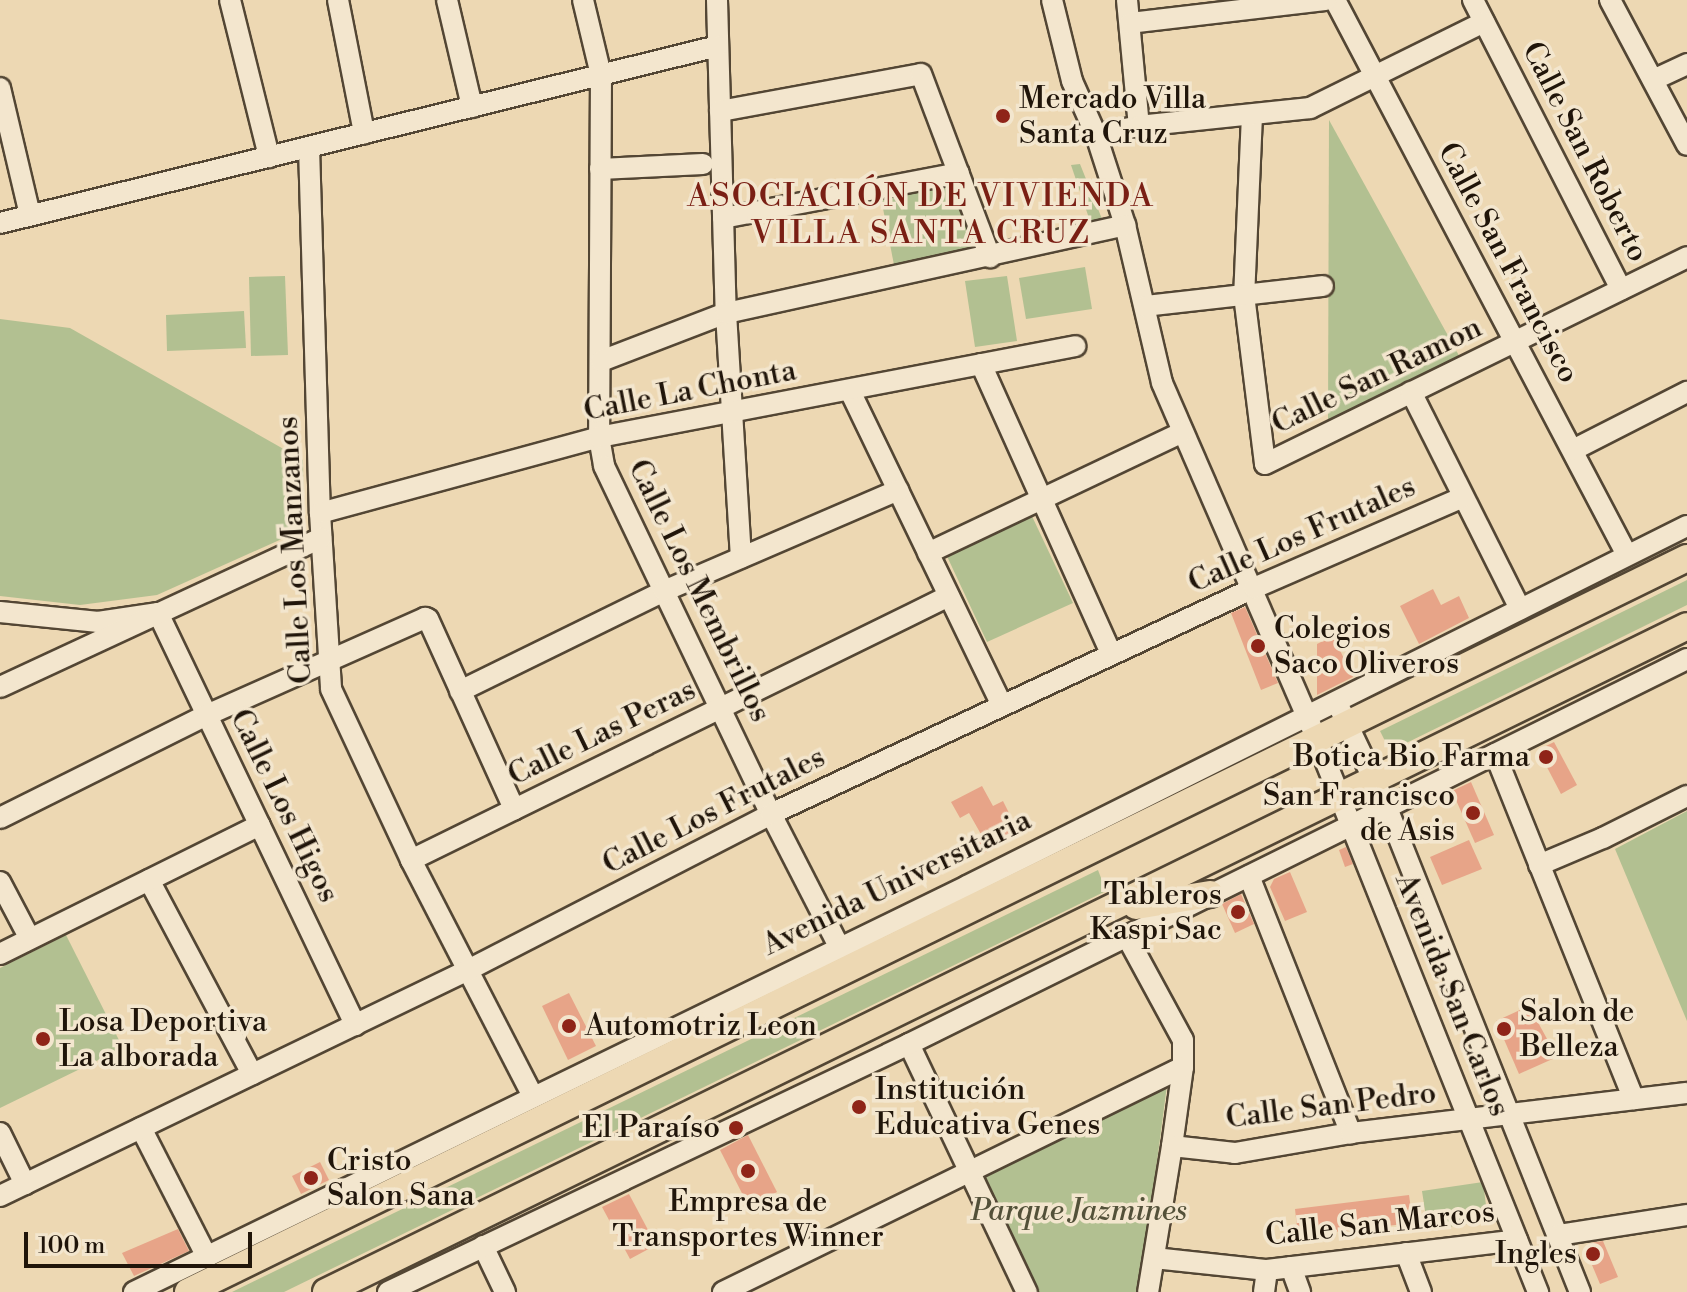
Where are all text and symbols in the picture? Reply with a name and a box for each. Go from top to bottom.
street label: Calle San Roberto [1514,36,1656,268]
place label: Mercado Villa Santa Cruz [1019,81,1206,152]
marker: Mercado Villa Santa Cruz [994,107,1012,125]
street label: Calle San Francisco [1429,137,1587,389]
district label: ASOCIACIÓN DE VIVIENDA VILLA SANTA CRUZ [687,178,1155,253]
street label: Calle San Ramon [1266,310,1488,442]
street label: Calle La Chonta [581,353,799,429]
street label: Calle Los Manzanos [270,415,320,685]
street label: Calle Los Membrillos [620,454,778,728]
street label: Calle Los Frutales [1183,469,1421,601]
place label: Colegios Saco Oliveros [1274,611,1459,682]
marker: Colegios Saco Oliveros [1249,637,1267,655]
street label: Calle Las Peras [502,672,702,794]
street label: Calle Los Higos [222,704,346,908]
street label: Calle Los Frutales [597,739,831,883]
place label: Botica Bio Farma [1293,739,1530,775]
marker: Botica Bio Farma [1537,748,1555,766]
place label: San Francisco de Asis [1263,778,1455,848]
street label: Avenida Universitaria [757,802,1037,964]
marker: San Francisco de Asis [1462,802,1484,824]
street label: Avenida San Carlos [1387,868,1517,1122]
place label: Tableros Kaspi Sac [1090,877,1222,948]
marker: Tableros Kaspi Sac [1229,903,1247,921]
place label: Salon de Belleza [1520,994,1634,1064]
place label: Losa Deportiva La alborada [59,1004,267,1074]
place label: Automotriz Leon [585,1008,817,1044]
marker: Automotriz Leon [560,1017,578,1035]
marker: Salon de Belleza [1495,1020,1513,1038]
marker: Losa Deportiva La alborada [34,1030,52,1048]
place label: Institución Educativa Genes [875,1072,1100,1142]
street label: Calle San Pedro [1224,1075,1438,1137]
marker: Institución Educativa Genes [850,1098,868,1116]
place label: El Paraíso [582,1110,720,1146]
marker: El Paraíso [727,1119,745,1137]
place label: Cristo Salon Sana [327,1143,475,1214]
marker: Empresa de Transportes Winner [739,1162,757,1180]
marker: Cristo Salon Sana [302,1169,320,1187]
place label: Empresa de Transportes Winner [612,1184,884,1254]
park label: Parque Jazmines [971,1193,1187,1229]
street label: Calle San Marcos [1263,1194,1497,1254]
scale bar [28,1216,256,1266]
text: 100 m [38,1231,105,1261]
place label: Ingles [1495,1236,1577,1272]
marker: Ingles [1584,1245,1602,1263]

